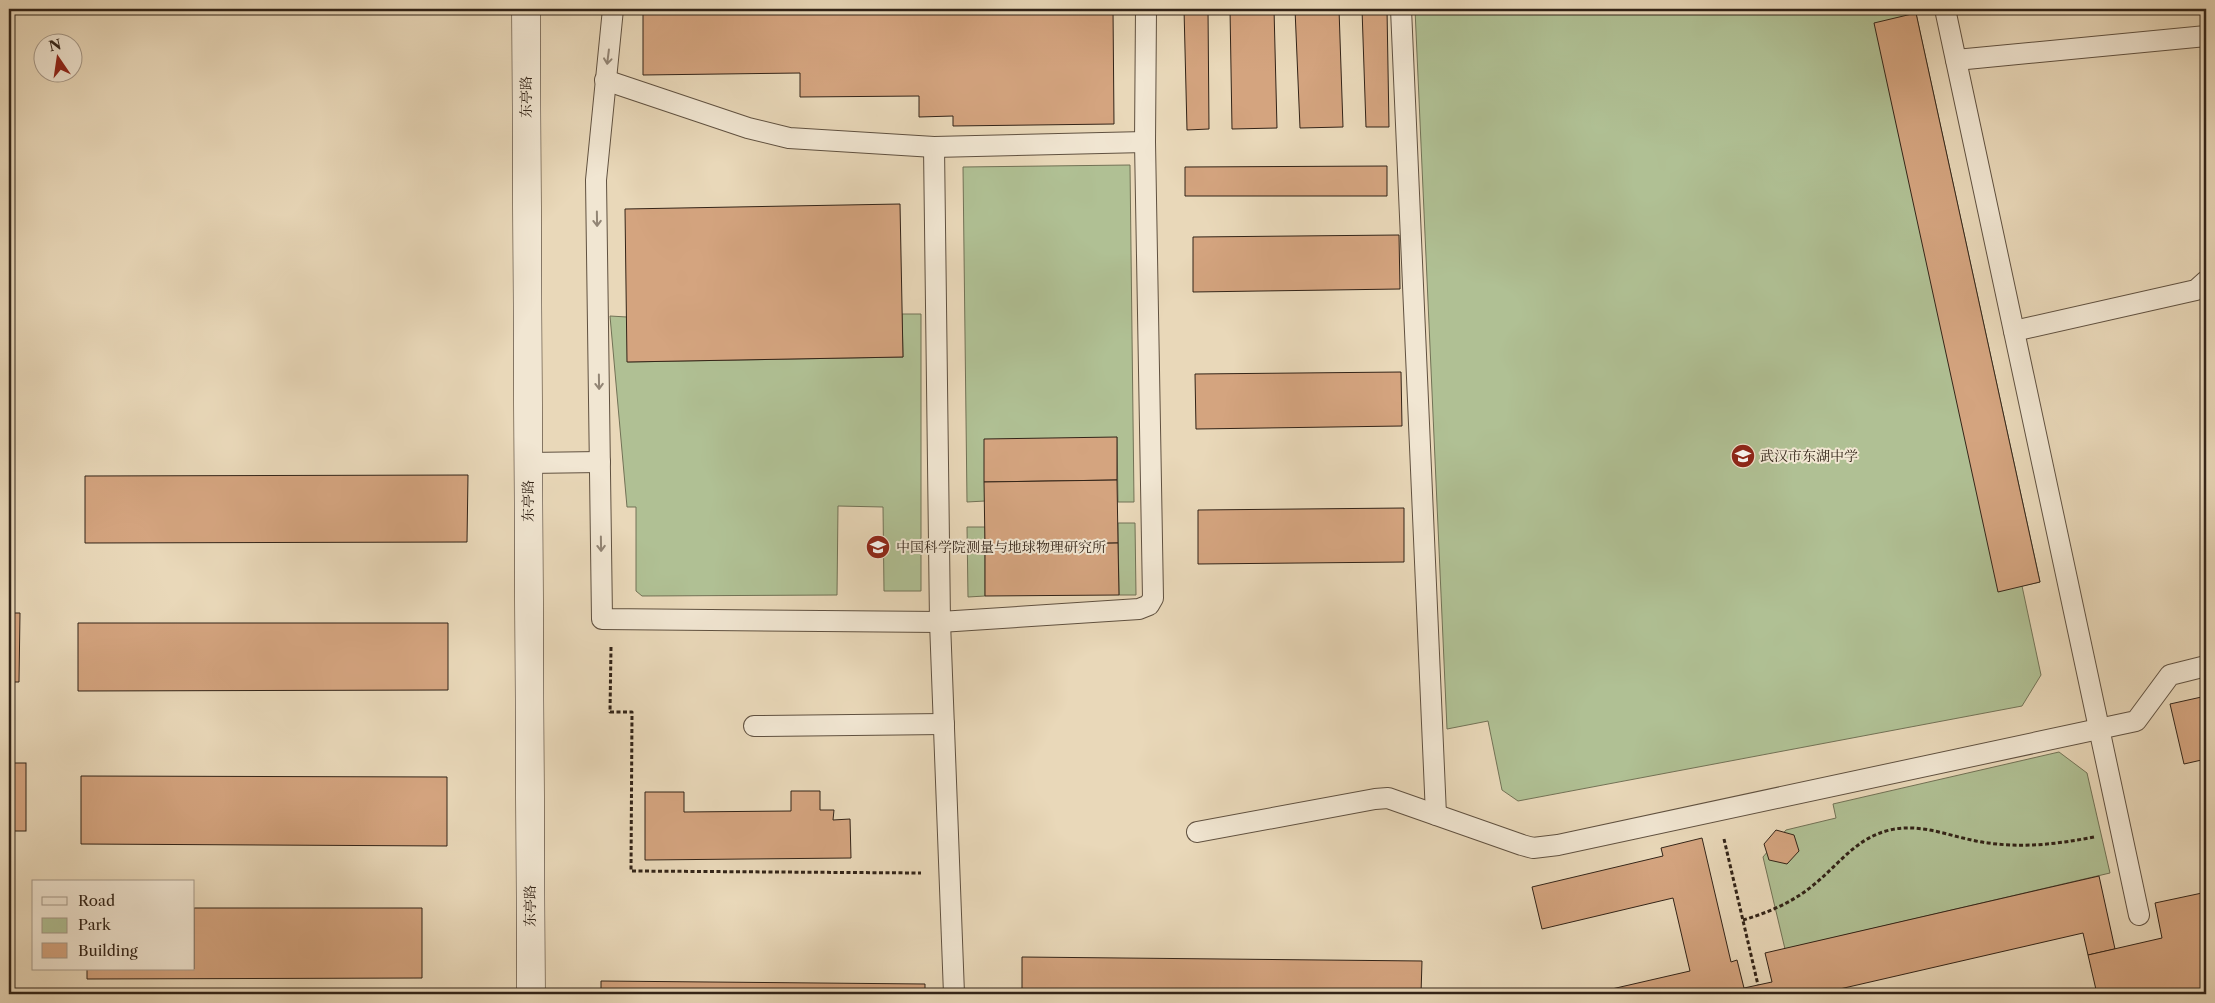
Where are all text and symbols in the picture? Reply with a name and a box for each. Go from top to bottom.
north arrow [32,32,82,82]
text: N [47,35,63,55]
one-way arrow [603,49,613,65]
street label: 东亭路 [517,76,535,118]
one-way arrow [592,210,602,227]
one-way arrow [594,373,604,389]
school or university icon: 武汉市东湖中学 [1730,443,1756,469]
place label: 武汉市东湖中学 [1760,447,1858,465]
street label: 东亭路 [519,480,537,522]
school or university icon: 中国科学院测量与地球物理研究所 [865,534,891,560]
one-way arrow [596,536,606,552]
place label: 中国科学院测量与地球物理研究所 [896,538,1106,556]
legend [32,880,195,970]
street label: 东亭路 [521,885,539,927]
text: Road [78,891,115,910]
text: Park [78,915,112,934]
text: Building [78,941,138,960]

